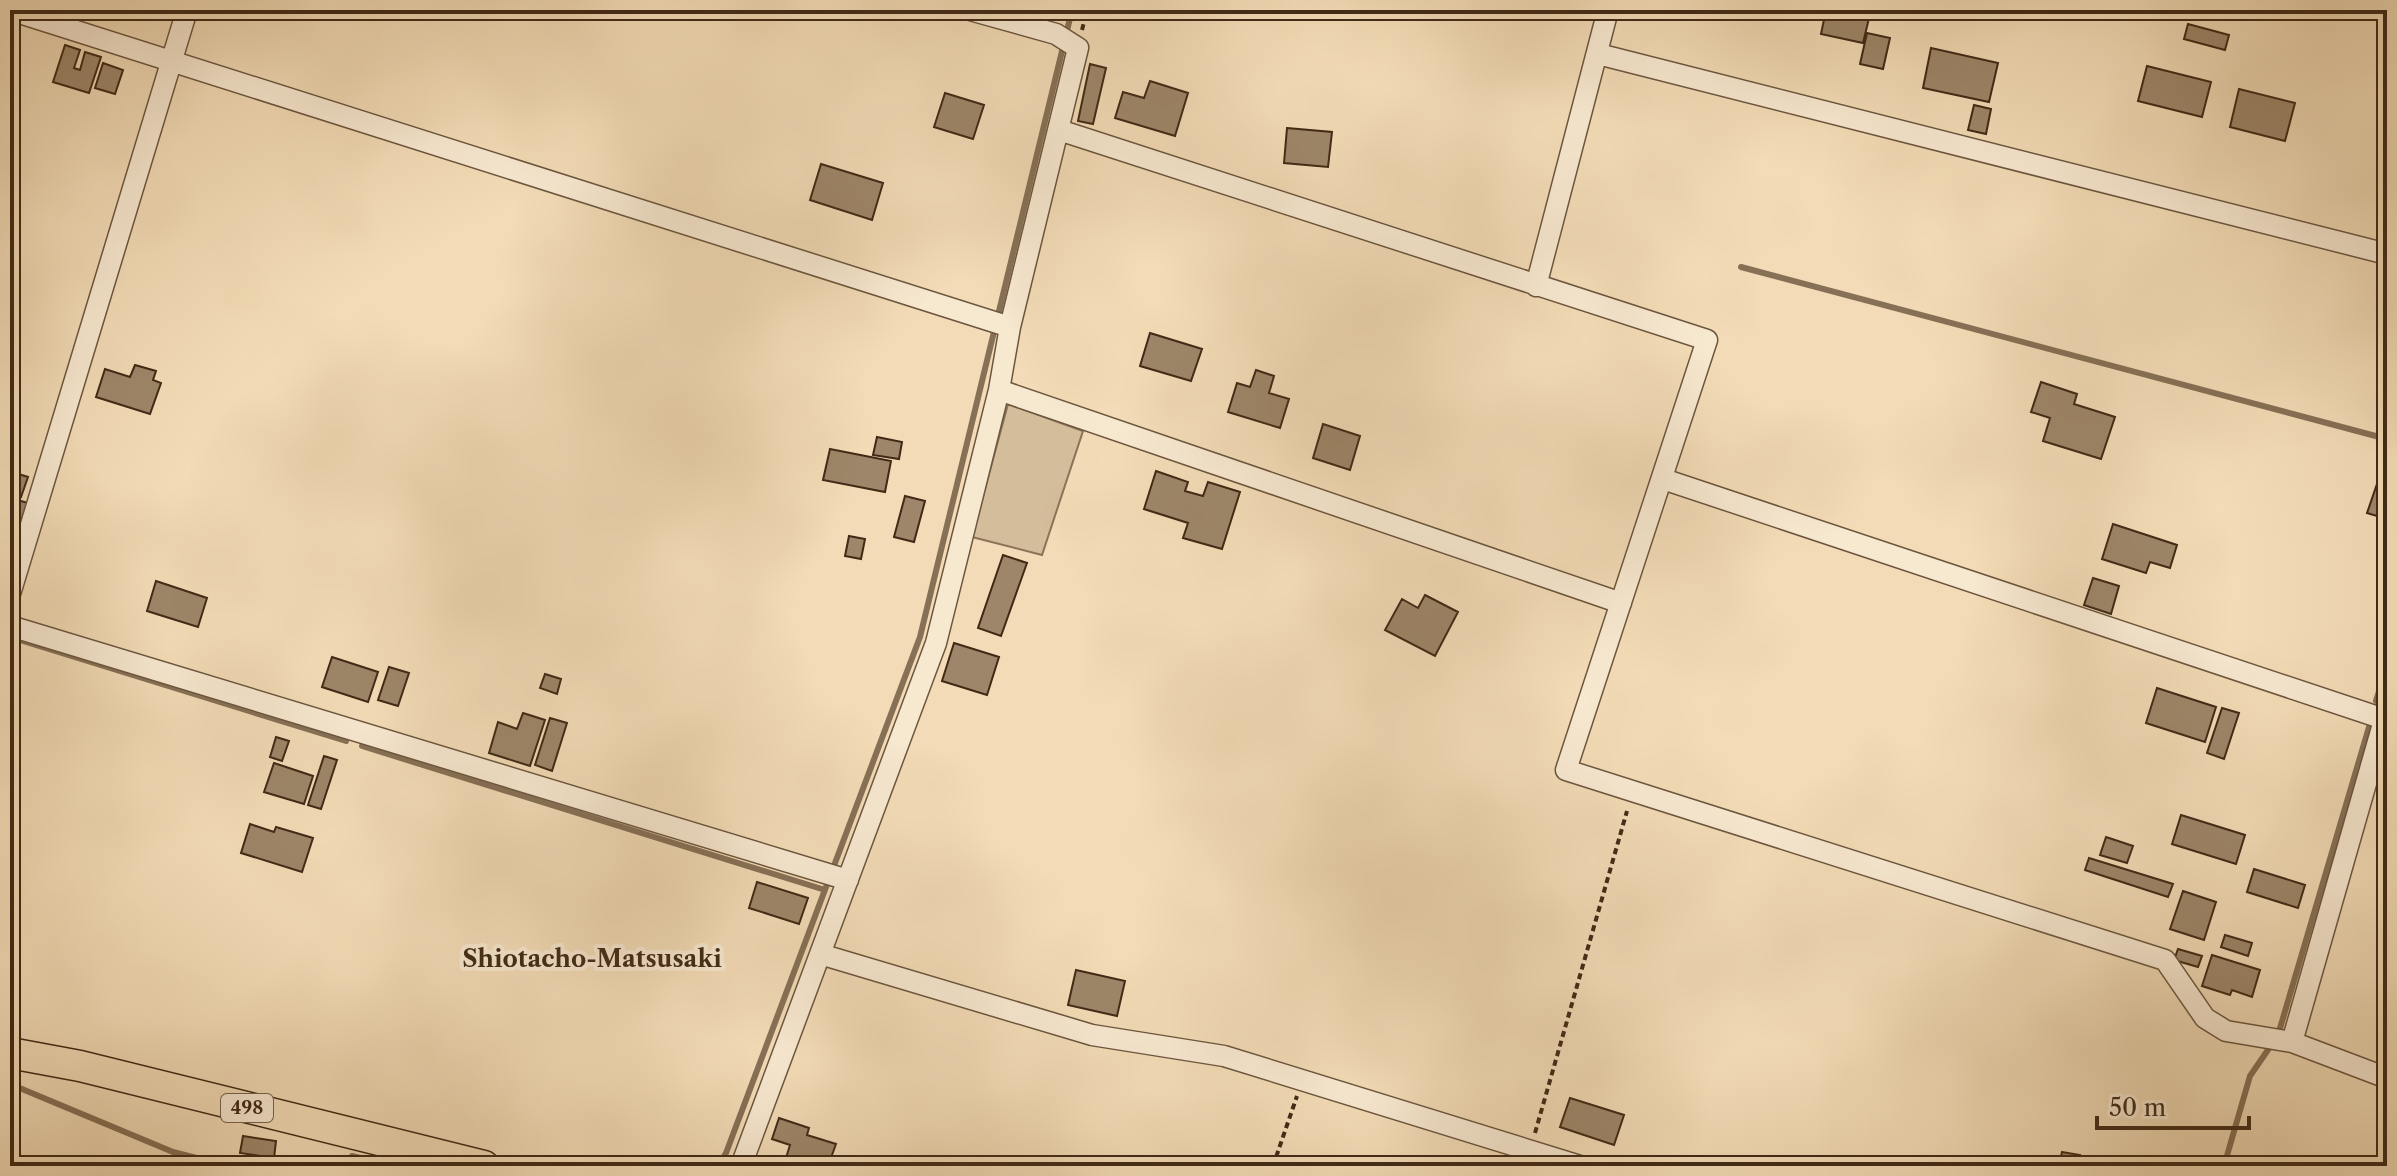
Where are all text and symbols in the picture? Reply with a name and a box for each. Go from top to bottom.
district label: Shiotacho-Matsusaki [462,944,722,973]
scale bar [2097,1080,2249,1130]
text: 50 m [2109,1093,2166,1122]
road number: 498 [221,1094,273,1122]

